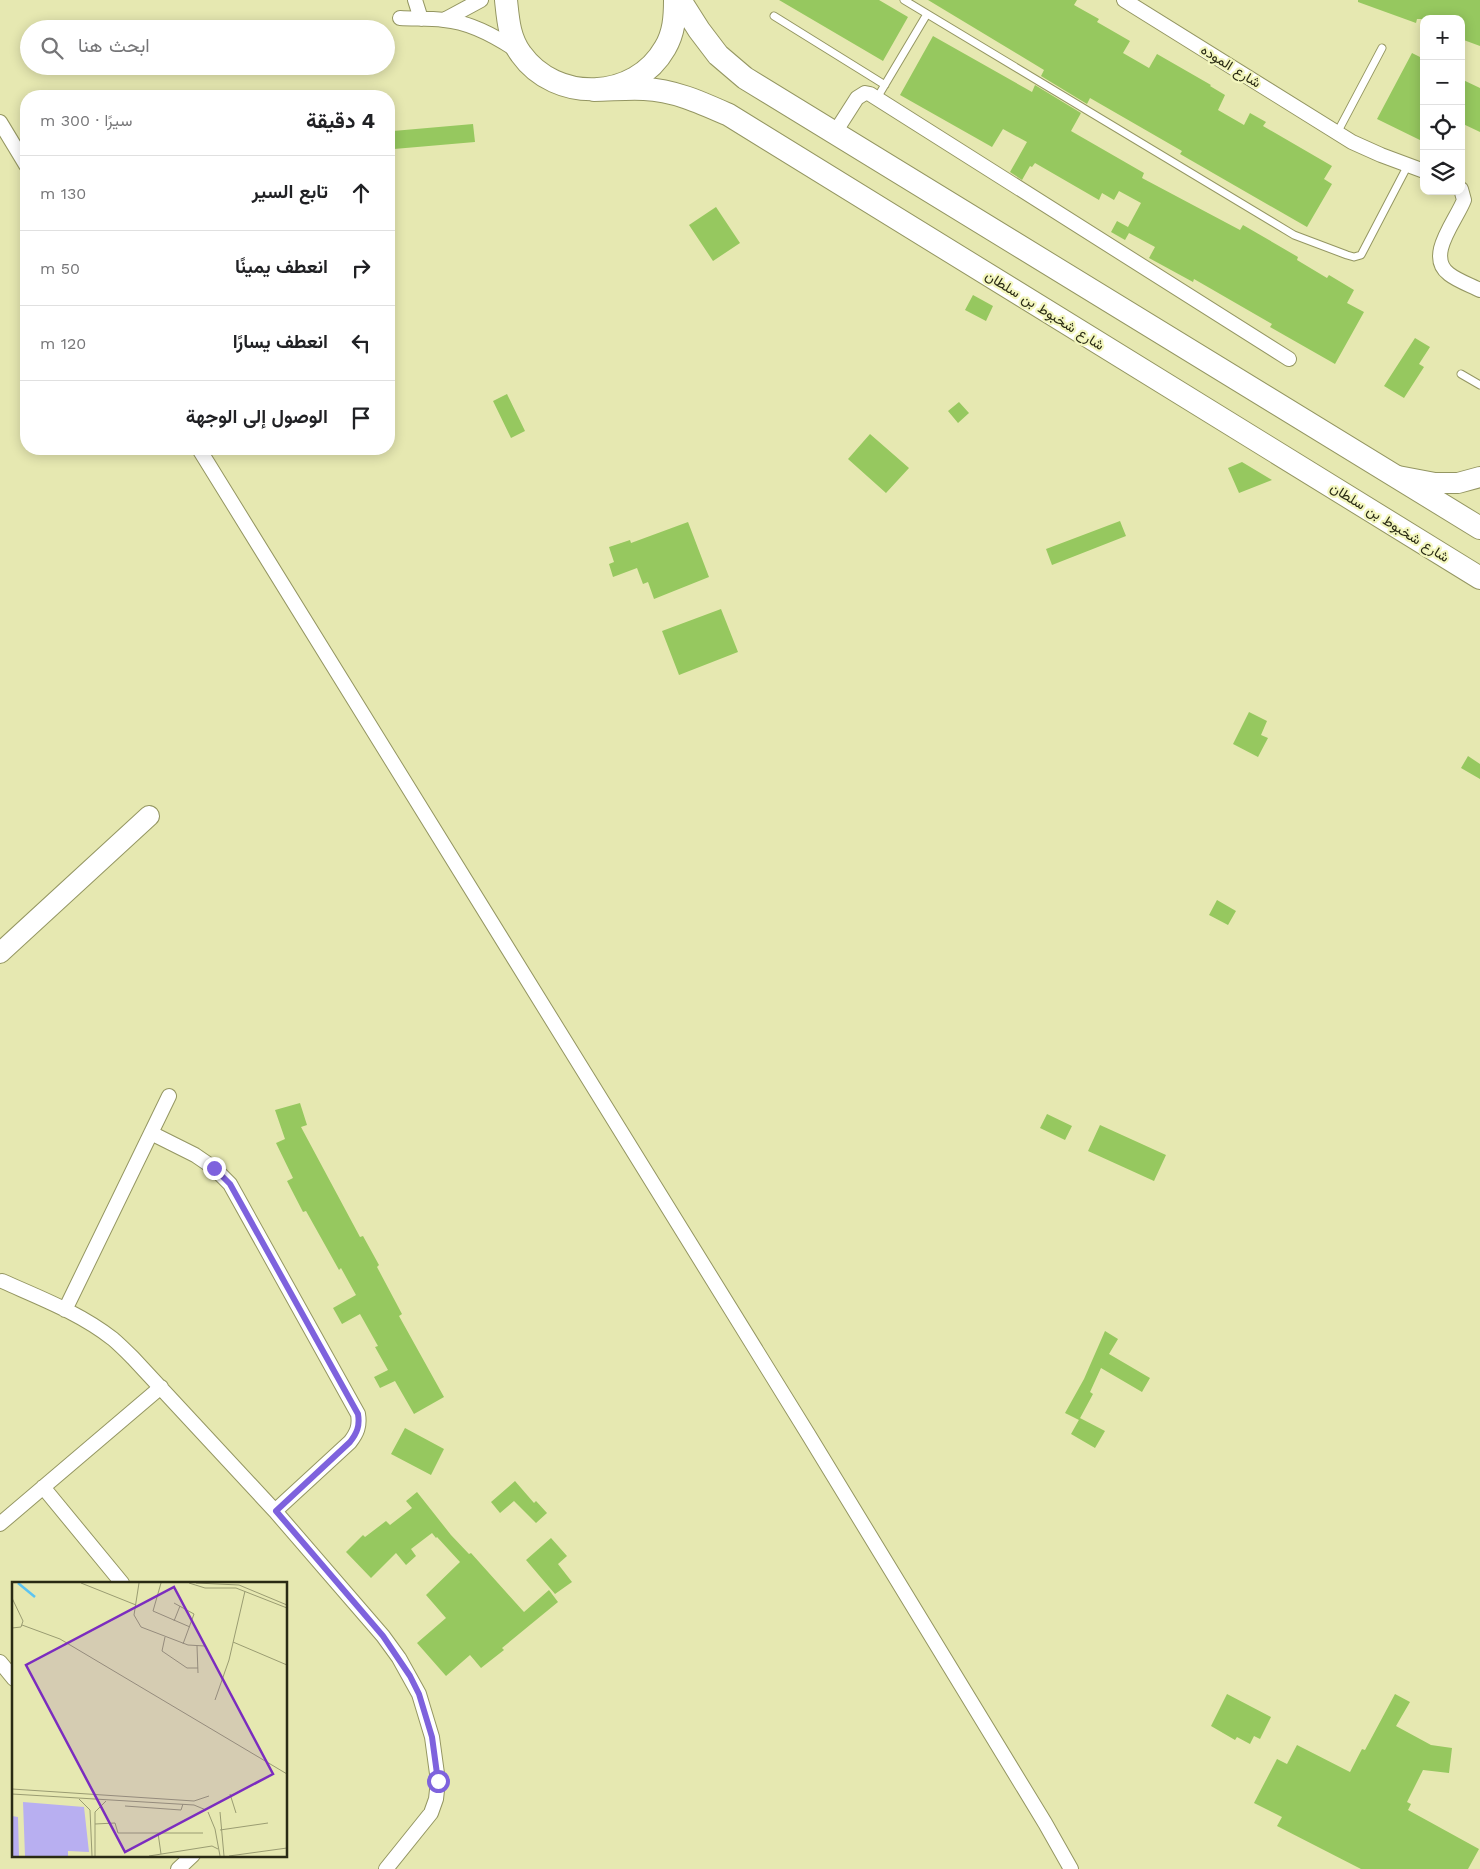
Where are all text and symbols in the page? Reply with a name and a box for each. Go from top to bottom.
map controls [1420,15,1465,195]
button: + [1420,15,1465,60]
search box [20,20,395,75]
icon: search [38,34,66,62]
text: ابحث هنا [78,34,150,57]
street label: شارع الموده [1196,41,1264,93]
button: − [1420,60,1465,105]
button: locate [1420,105,1465,150]
text: 4 دقيقة [306,108,375,133]
text: سيرًا · 300 m [40,111,132,130]
button: layers [1420,150,1465,195]
icon: ahead [347,179,375,207]
text: تابع السير [252,180,328,203]
text: 130 m [40,184,86,203]
icon: right [347,254,375,282]
text: انعطف يمينًا [235,255,328,278]
text: 50 m [40,259,80,278]
street label: شارع شخبوط بن سلطان [981,267,1107,356]
icon: left [347,329,375,357]
text: انعطف يسارًا [233,330,328,353]
text: 120 m [40,334,86,353]
icon: arrive [347,404,375,432]
text: الوصول إلى الوجهة [186,405,328,428]
street label: شارع شخبوط بن سلطان [1326,479,1452,568]
route end [203,1157,226,1180]
inset map [12,1582,288,1856]
route start [427,1770,450,1793]

